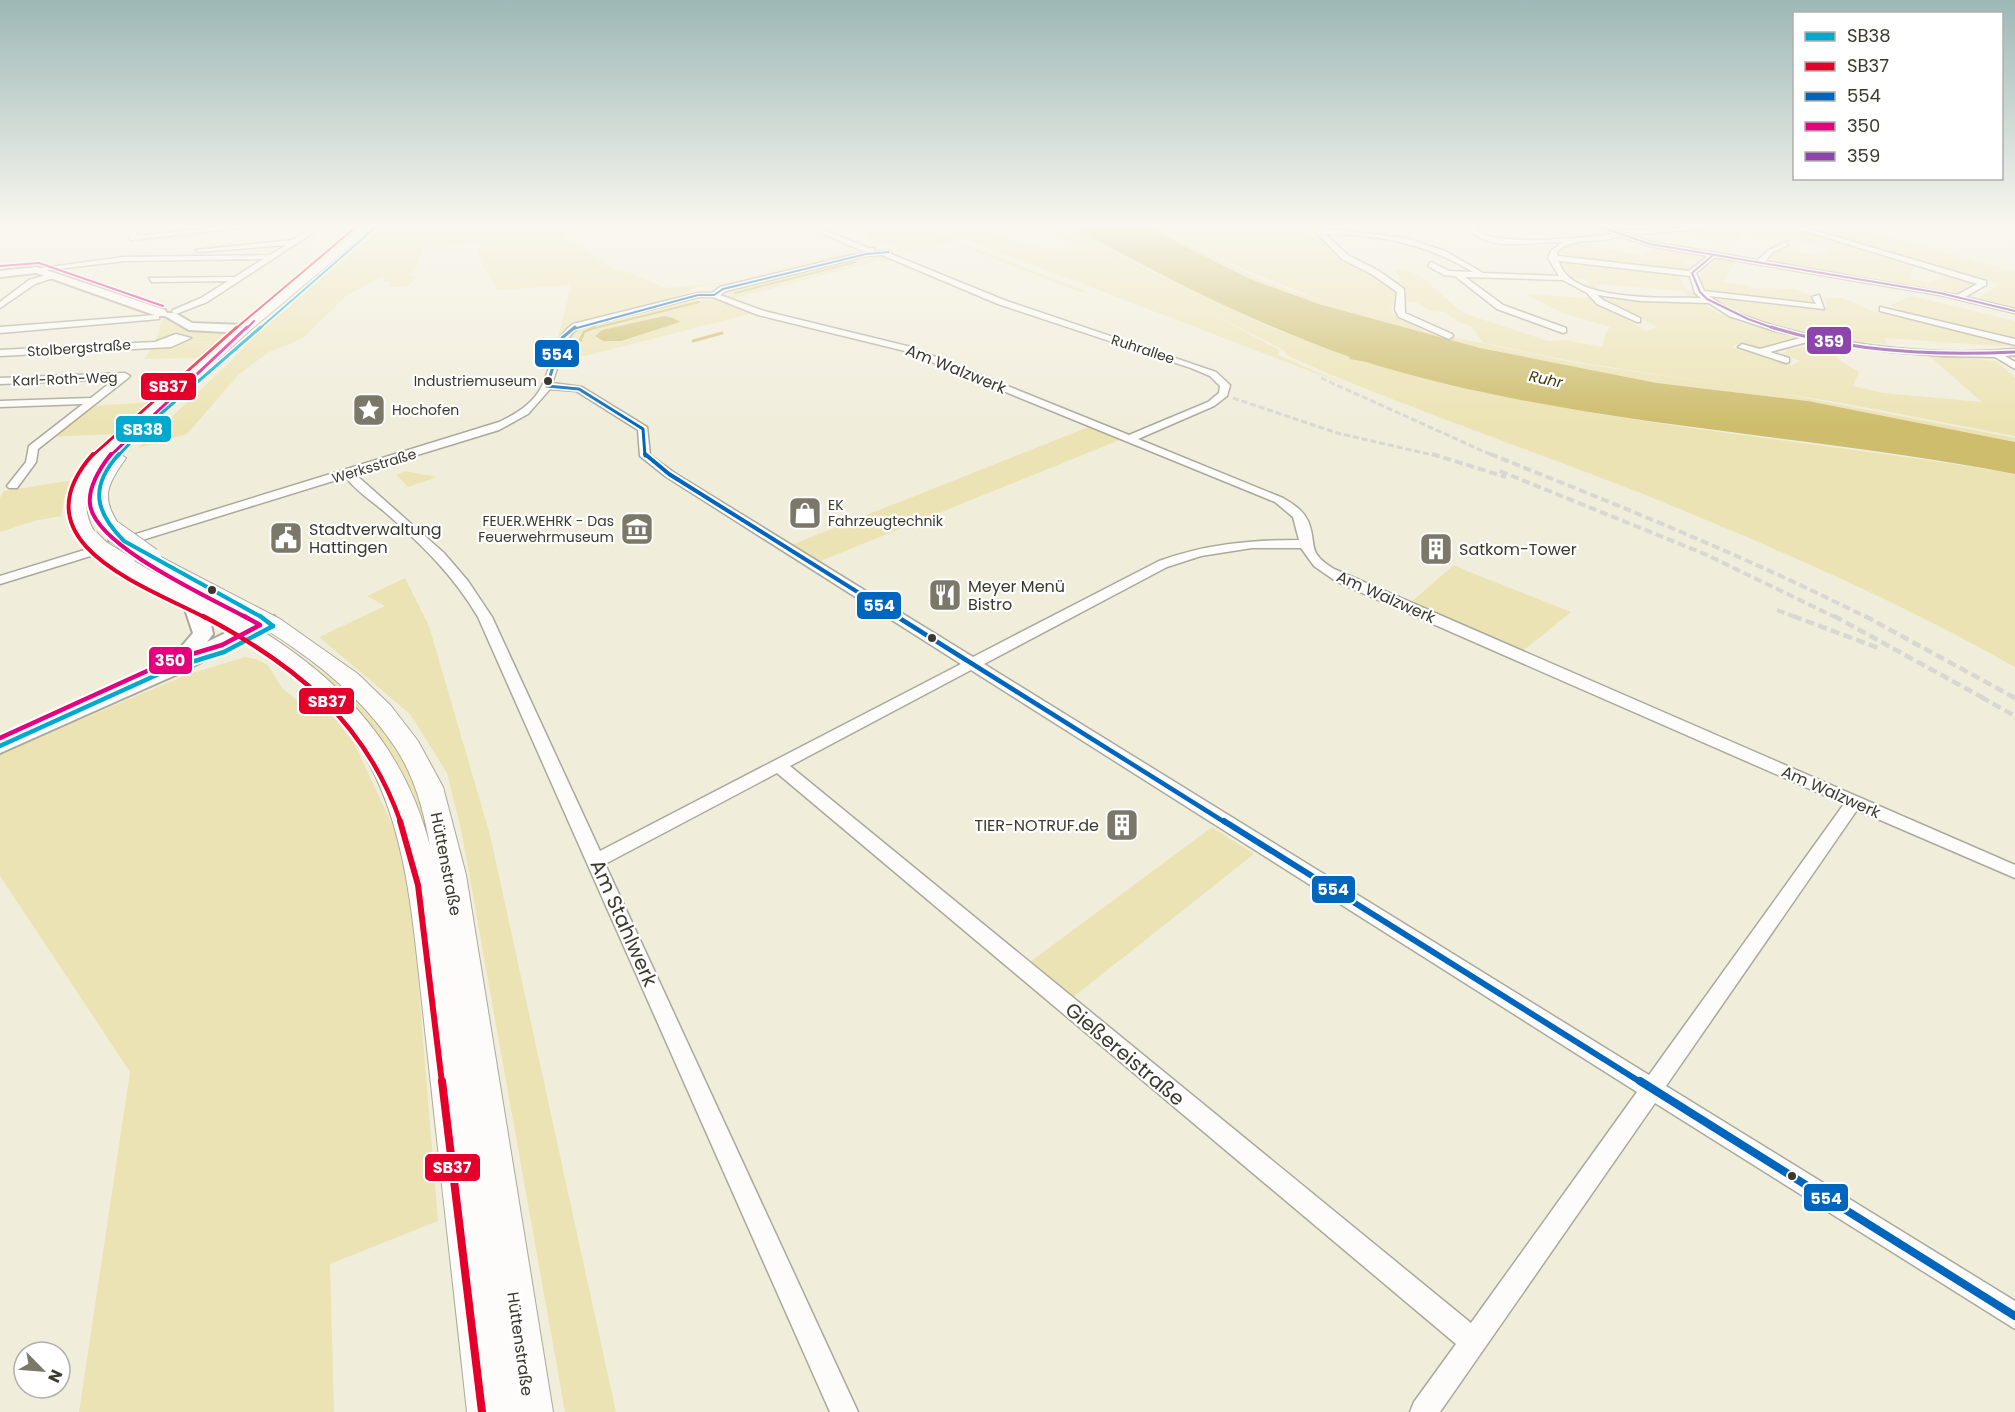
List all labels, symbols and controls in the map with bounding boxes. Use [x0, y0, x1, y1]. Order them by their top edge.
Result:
legend [1793, 12, 2003, 180]
text: SB38 [1847, 23, 1891, 48]
text: SB37 [1847, 53, 1889, 78]
text: 554 [1847, 83, 1881, 108]
text: 350 [1847, 113, 1880, 138]
text: 359 [1847, 143, 1880, 168]
line badge: 359 [1806, 326, 1852, 355]
street label: Ruhrallee [1109, 329, 1177, 369]
text: 359 [1814, 330, 1844, 353]
street label: Stolbergstraße [26, 334, 132, 362]
street label: Am Walzwerk [902, 338, 1010, 400]
line badge: 554 [534, 339, 580, 368]
text: 554 [541, 343, 573, 366]
water label: Ruhr [1527, 365, 1565, 393]
street label: Karl-Roth-Weg [12, 367, 118, 391]
place label: Industriemuseum [414, 371, 537, 391]
line badge: SB37 [140, 372, 197, 401]
text: SB37 [149, 375, 188, 398]
marker: Industriemuseum [542, 375, 554, 387]
place icon: Hochofen [351, 392, 387, 428]
place label: Hochofen [392, 400, 459, 420]
line badge: SB38 [115, 415, 172, 443]
text: SB38 [123, 418, 163, 441]
street label: Werksstraße [329, 444, 419, 488]
shop icon: EK Fahrzeugtechnik [787, 495, 823, 531]
place label: EK Fahrzeugtechnik [828, 495, 944, 531]
place label: FEUER.WEHRK - Das Feuerwehrmuseum [478, 511, 614, 547]
museum icon: FEUER.WEHRK - Das Feuerwehrmuseum [619, 511, 655, 547]
place label: Stadtverwaltung Hattingen [309, 518, 442, 559]
public building icon: Stadtverwaltung Hattingen [268, 520, 304, 556]
building icon: Satkom-Tower [1418, 531, 1454, 567]
place label: Satkom-Tower [1459, 538, 1577, 561]
street label: Am Walzwerk [1333, 565, 1440, 629]
place label: Meyer Menü Bistro [968, 575, 1065, 616]
restaurant icon: Meyer Menü Bistro [927, 577, 963, 613]
unlabelled marker [206, 584, 218, 596]
line badge: 554 [856, 591, 902, 620]
text: 554 [863, 594, 895, 617]
unlabelled marker [926, 632, 938, 644]
line badge: 350 [148, 646, 193, 675]
text: 350 [155, 649, 185, 672]
line badge: SB37 [298, 687, 355, 715]
text: SB37 [308, 690, 347, 713]
street label: Am Walzwerk [1778, 760, 1885, 824]
building icon: TIER-NOTRUF.de [1104, 807, 1140, 843]
street label: Hüttenstraße [425, 810, 467, 918]
place label: TIER-NOTRUF.de [974, 814, 1099, 837]
street label: Am Stahlwerk [584, 855, 665, 992]
line badge: 554 [1311, 875, 1356, 904]
text: 554 [1317, 878, 1349, 901]
street label: Gießereistraße [1059, 996, 1191, 1112]
line badge: SB37 [424, 1153, 481, 1182]
text: SB37 [433, 1156, 472, 1179]
unlabelled marker [1786, 1170, 1798, 1182]
line badge: 554 [1803, 1183, 1849, 1212]
text: 554 [1810, 1187, 1842, 1210]
street label: Hüttenstraße [501, 1290, 539, 1398]
north arrow [12, 1340, 72, 1400]
text: N [42, 1366, 68, 1386]

